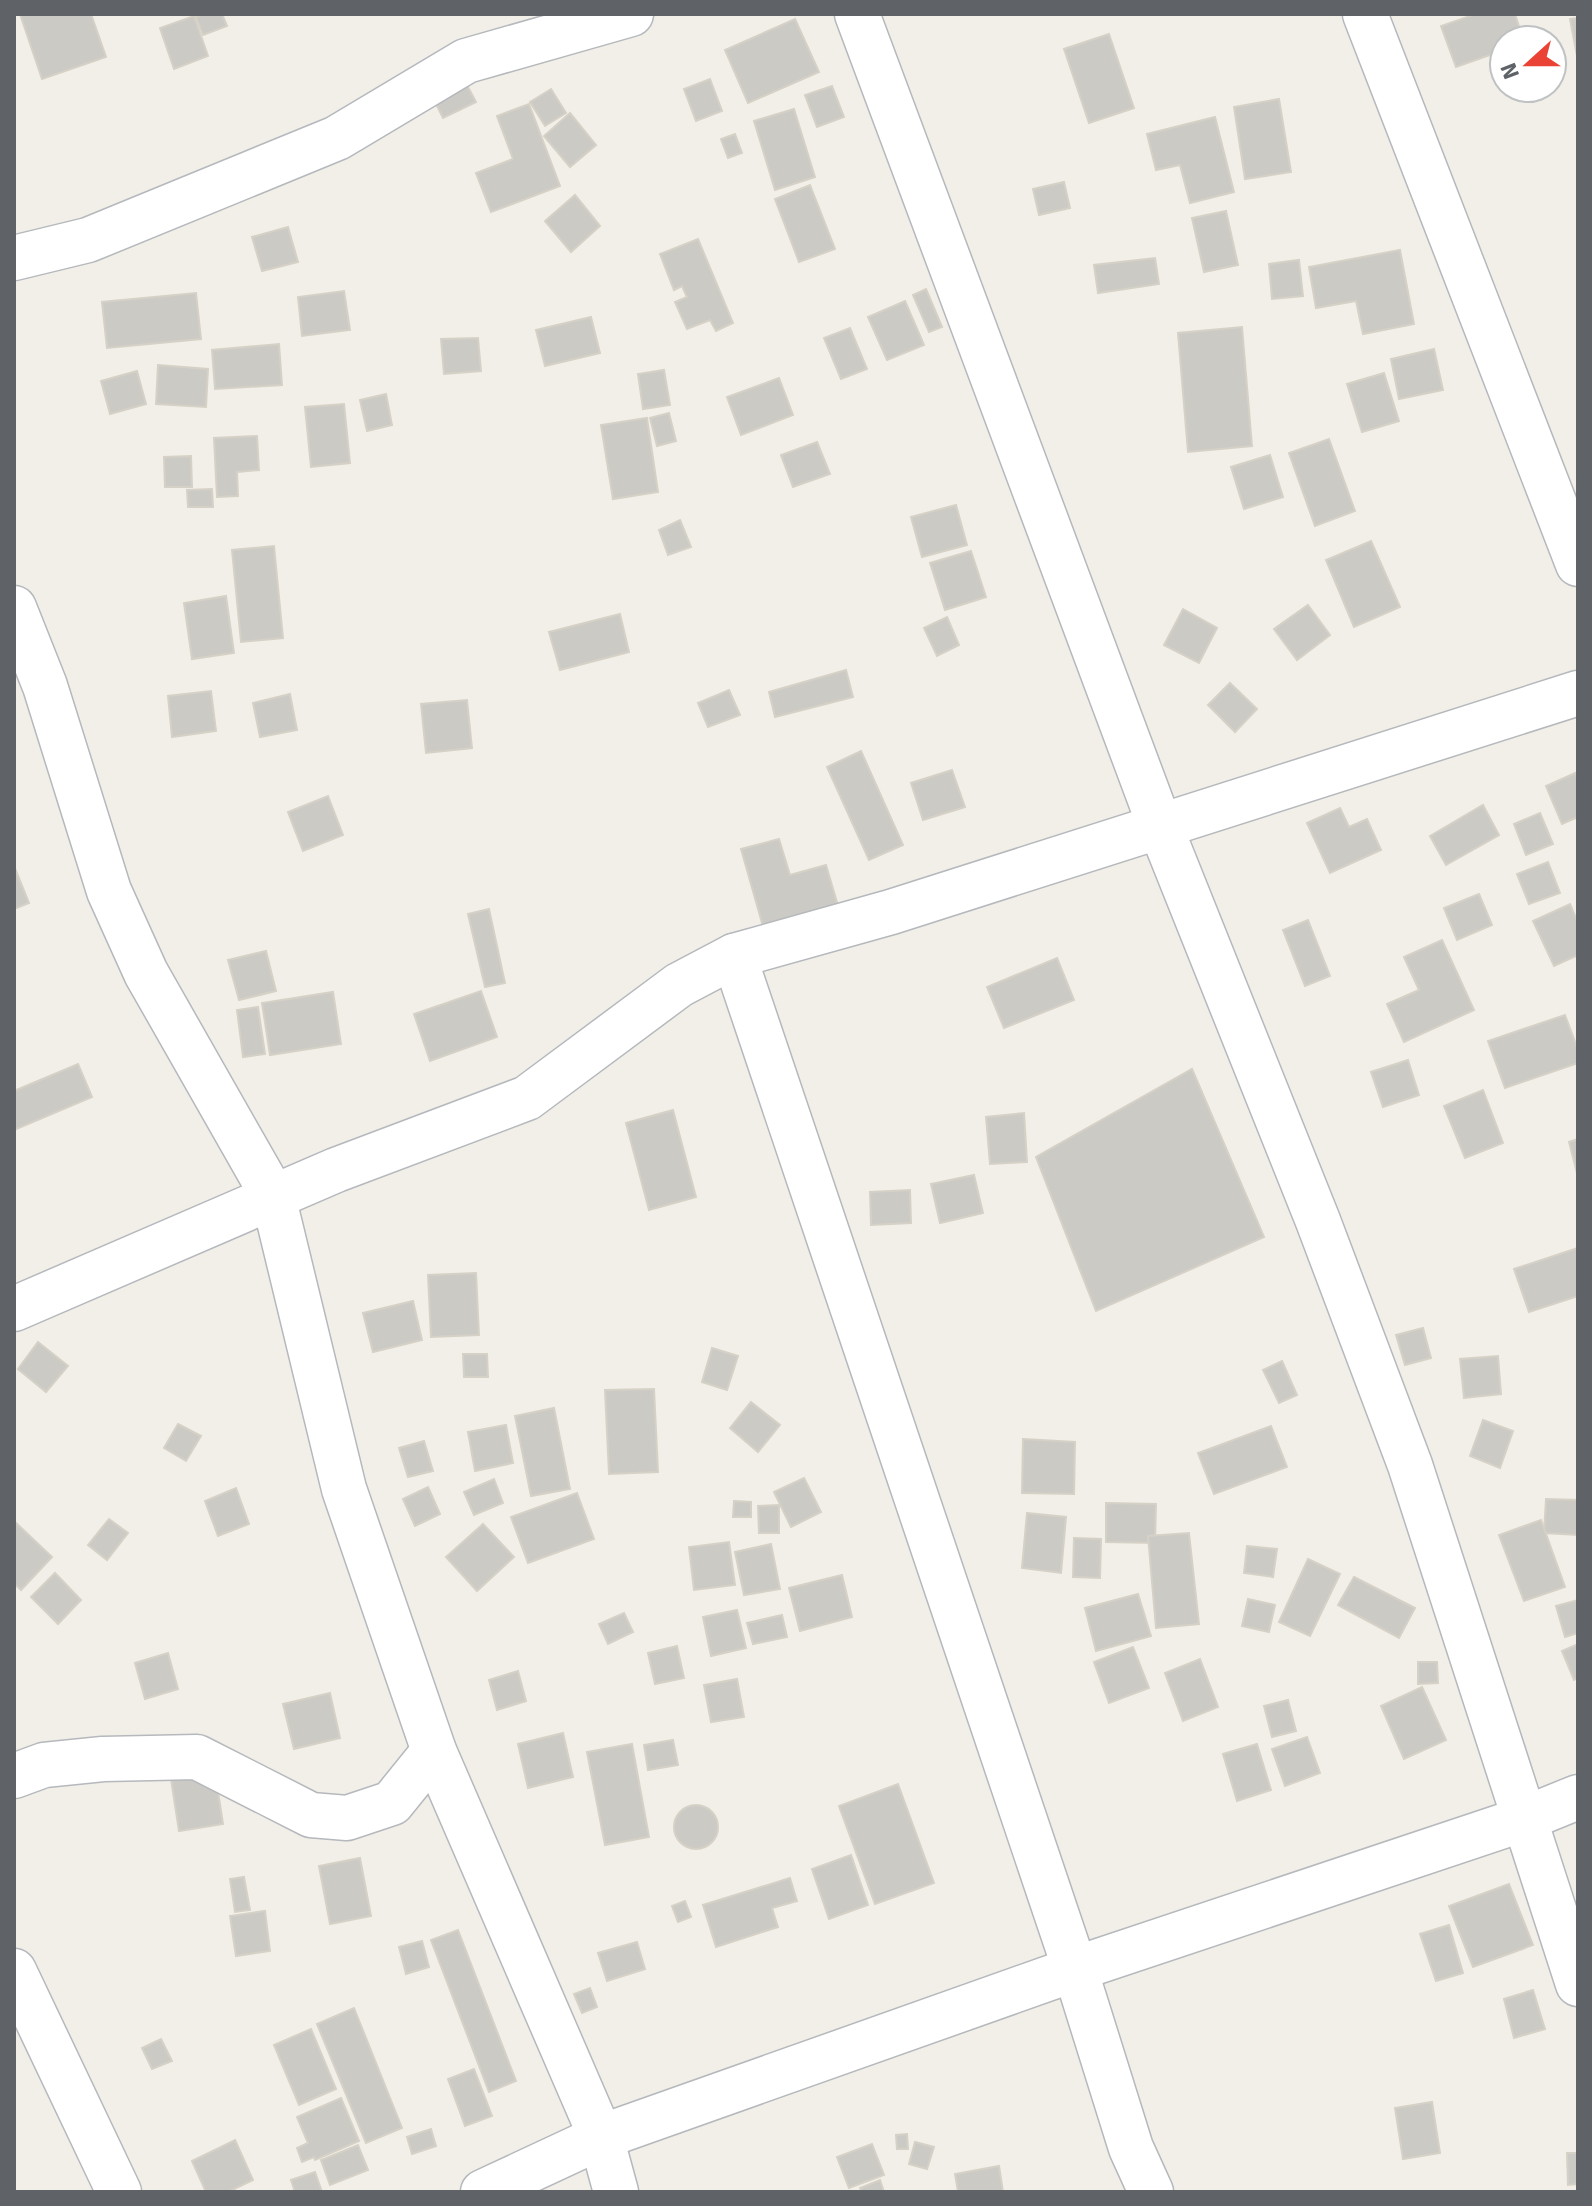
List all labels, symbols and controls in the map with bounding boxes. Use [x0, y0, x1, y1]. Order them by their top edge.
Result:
north arrow [1488, 24, 1568, 104]
text: N [1494, 59, 1525, 83]

